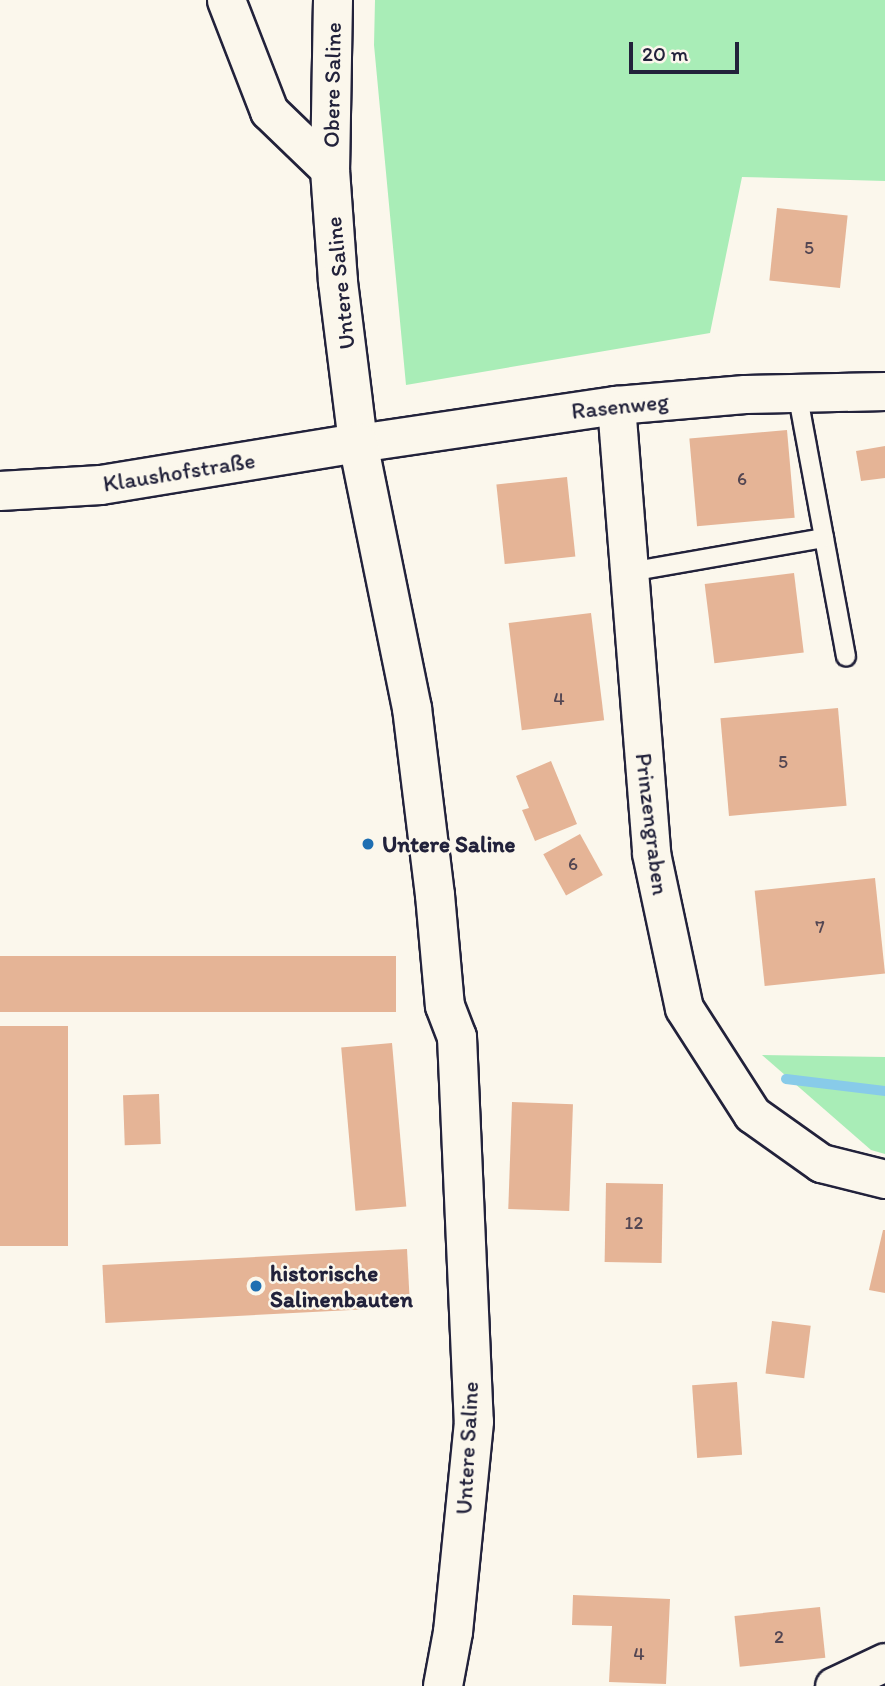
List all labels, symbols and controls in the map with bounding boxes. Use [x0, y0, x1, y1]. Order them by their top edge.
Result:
street label: Obere Saline [317, 22, 347, 148]
scale bar [633, 28, 743, 72]
text: 20 m [642, 41, 688, 66]
street label: Untere Saline [319, 215, 361, 351]
house number: 5 [804, 237, 814, 259]
street label: Rasenweg [570, 387, 670, 425]
street label: Klaushofstraße [101, 446, 257, 498]
house number: 6 [737, 468, 747, 490]
house number: 4 [553, 688, 565, 710]
street label: Prinzengraben [630, 751, 674, 897]
house number: 5 [778, 751, 788, 773]
place label: Untere Saline [382, 830, 516, 858]
marker: Untere Saline [360, 836, 376, 852]
house number: 6 [568, 853, 578, 875]
house number: 7 [815, 916, 825, 938]
house number: 12 [625, 1212, 643, 1234]
place label: historische Salinenbauten [270, 1259, 413, 1313]
marker: historische Salinenbauten [248, 1278, 264, 1294]
street label: Untere Saline [450, 1381, 484, 1515]
house number: 2 [774, 1626, 784, 1648]
house number: 4 [633, 1643, 645, 1665]

